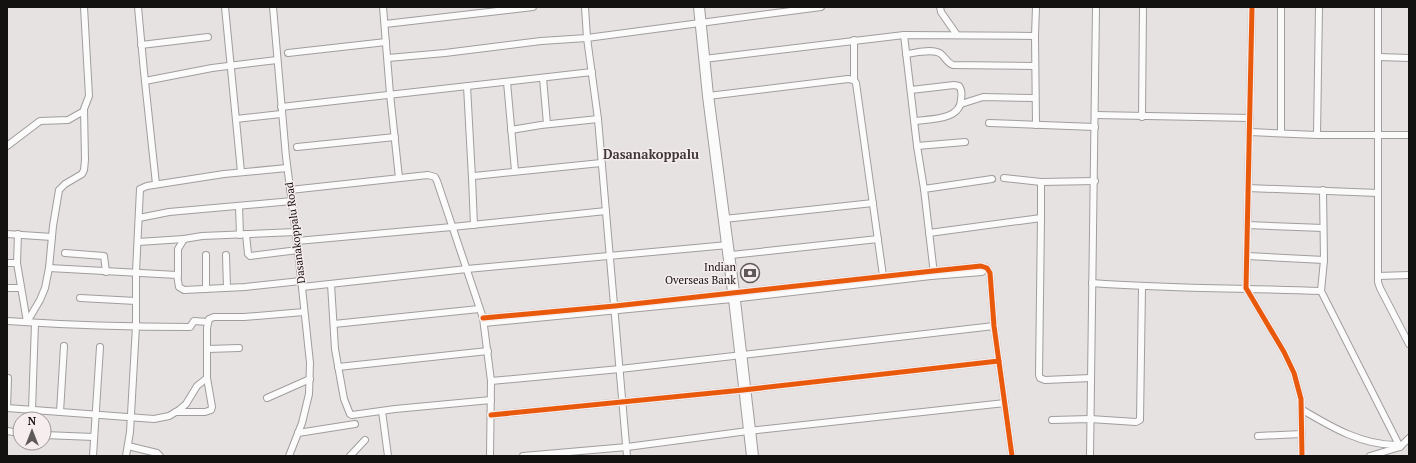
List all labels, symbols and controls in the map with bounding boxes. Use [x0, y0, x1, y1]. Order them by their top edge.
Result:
district label: Dasanakoppalu [603, 145, 699, 163]
street label: Dasanakoppalu Road [282, 181, 308, 285]
place label: Indian Overseas Bank [665, 260, 736, 287]
bank icon: Indian Overseas Bank [739, 262, 761, 284]
north arrow [12, 411, 52, 451]
text: N [28, 414, 37, 428]

